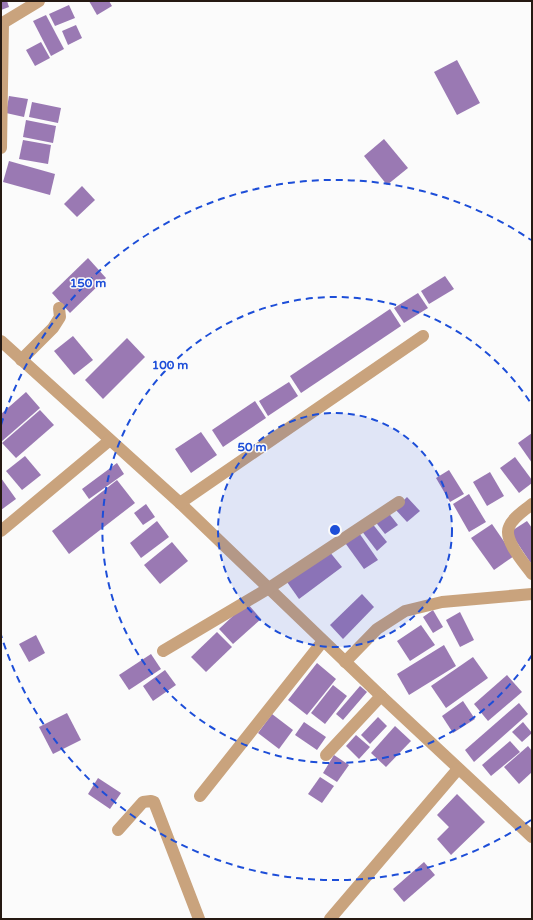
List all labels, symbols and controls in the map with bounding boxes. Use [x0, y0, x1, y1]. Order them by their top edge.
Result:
text: 150 m [70, 276, 106, 290]
text: 100 m [152, 358, 188, 372]
text: 50 m [237, 440, 267, 454]
centre of rings [328, 523, 342, 537]

